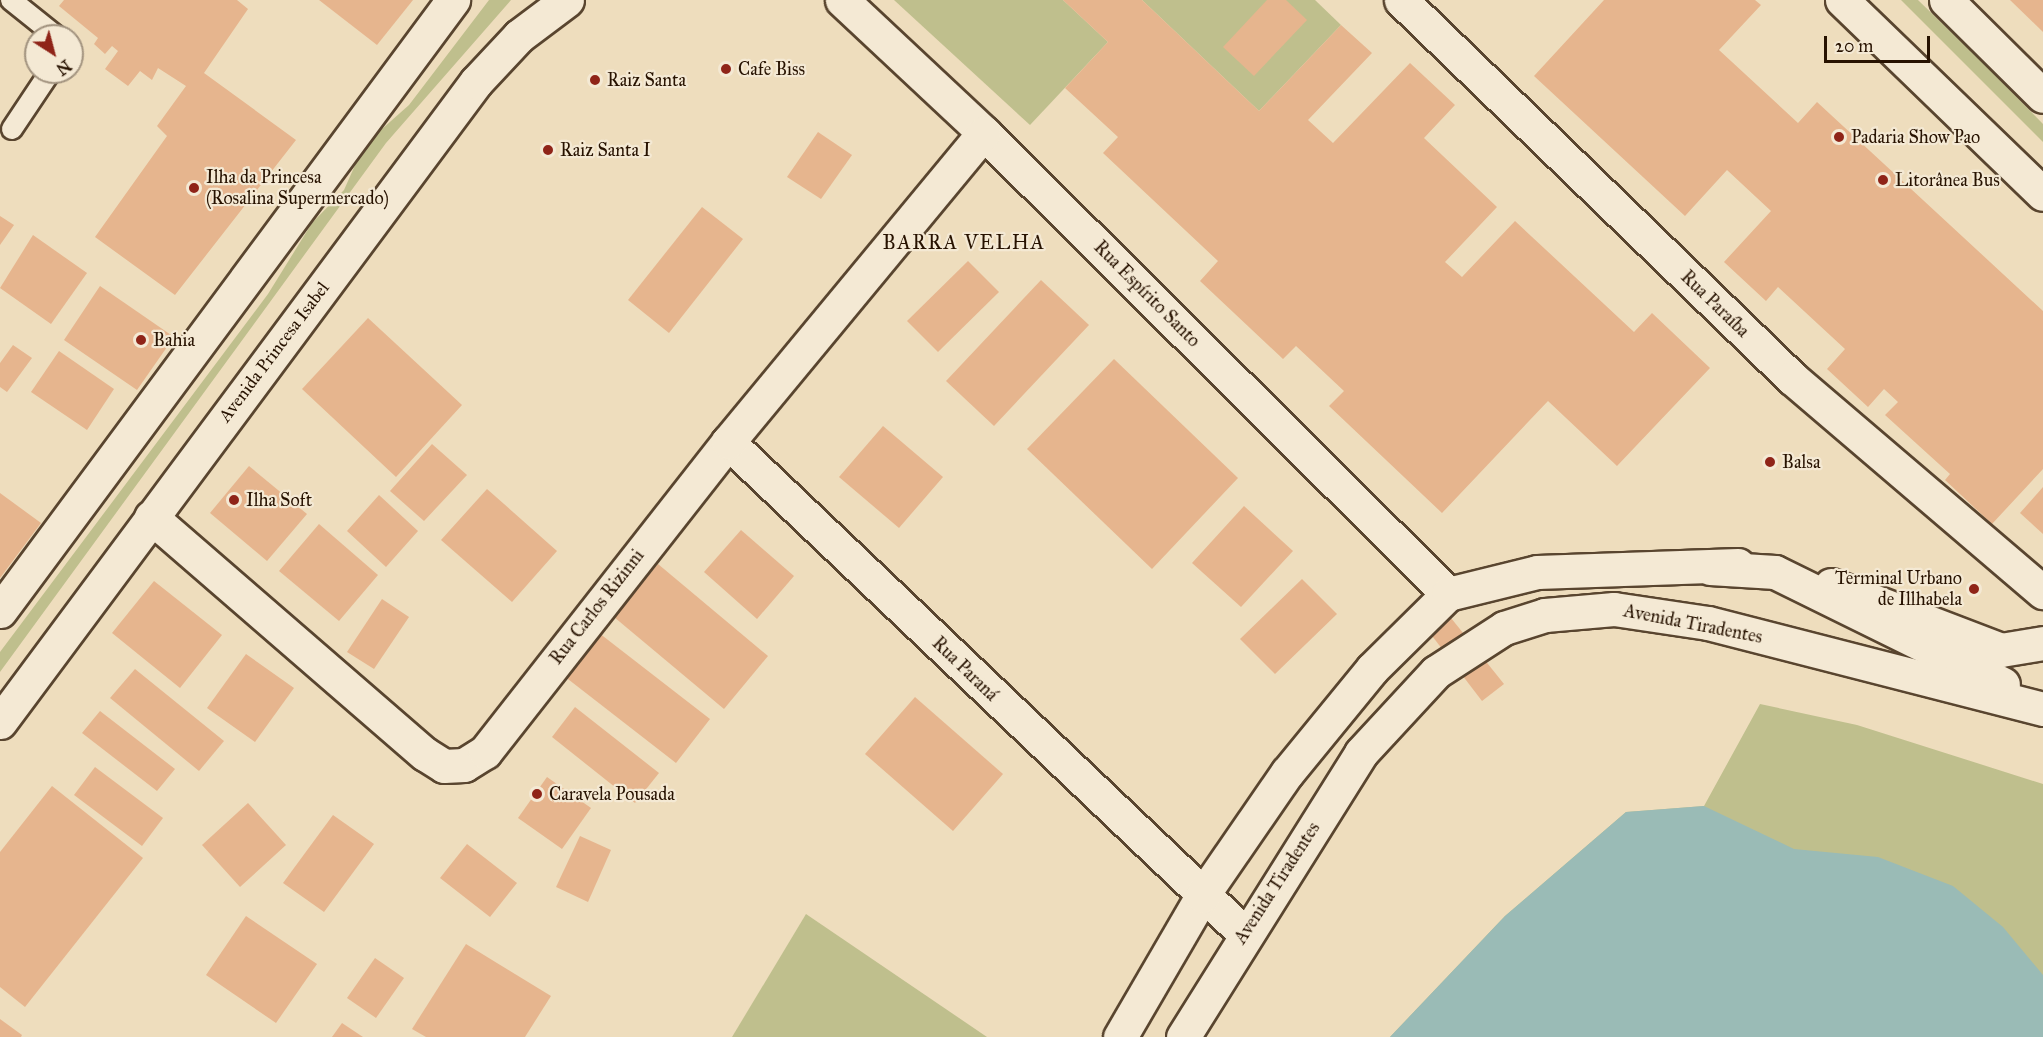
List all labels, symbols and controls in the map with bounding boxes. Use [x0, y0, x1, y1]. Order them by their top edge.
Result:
north arrow [24, 24, 84, 84]
scale bar [1827, 24, 1934, 62]
text: 20 m [1835, 35, 1873, 57]
text: N [53, 56, 75, 79]
place label: Cafe Biss [738, 58, 805, 80]
marker: Cafe Biss [719, 62, 733, 76]
place label: Raiz Santa [607, 69, 686, 91]
marker: Raiz Santa [588, 73, 602, 87]
place label: Padaria Show Pao [1851, 126, 1980, 148]
marker: Padaria Show Pao [1832, 130, 1846, 144]
place label: Raiz Santa I [560, 139, 651, 161]
marker: Raiz Santa I [541, 143, 555, 157]
place label: Ilha da Princesa (Rosalina Supermercado) [206, 167, 389, 210]
place label: Litorânea Bus [1895, 169, 2000, 191]
marker: Litorânea Bus [1876, 173, 1890, 187]
marker: Ilha da Princesa (Rosalina Supermercado) [187, 181, 201, 195]
district label: BARRA VELHA [883, 230, 1045, 254]
street label: Rua Espírito Santo [1089, 236, 1205, 352]
street label: Rua Paraíba [1676, 266, 1754, 342]
street label: Avenida Princesa Isabel [214, 278, 334, 426]
place label: Bahia [153, 329, 195, 351]
marker: Bahia [134, 333, 148, 347]
place label: Balsa [1782, 451, 1821, 473]
marker: Balsa [1763, 455, 1777, 469]
place label: Ilha Soft [246, 489, 312, 511]
marker: Ilha Soft [227, 493, 241, 507]
street label: Rua Carlos Rizinni [545, 545, 649, 669]
place label: Terminal Urbano de Illhabela [1835, 568, 1962, 610]
marker: Terminal Urbano de Illhabela [1967, 582, 1981, 596]
street label: Avenida Tiradentes [1622, 600, 1764, 648]
street label: Rua Paraná [928, 632, 1002, 706]
place label: Caravela Pousada [549, 783, 675, 805]
marker: Caravela Pousada [530, 787, 544, 801]
street label: Avenida Tiradentes [1230, 818, 1324, 948]

